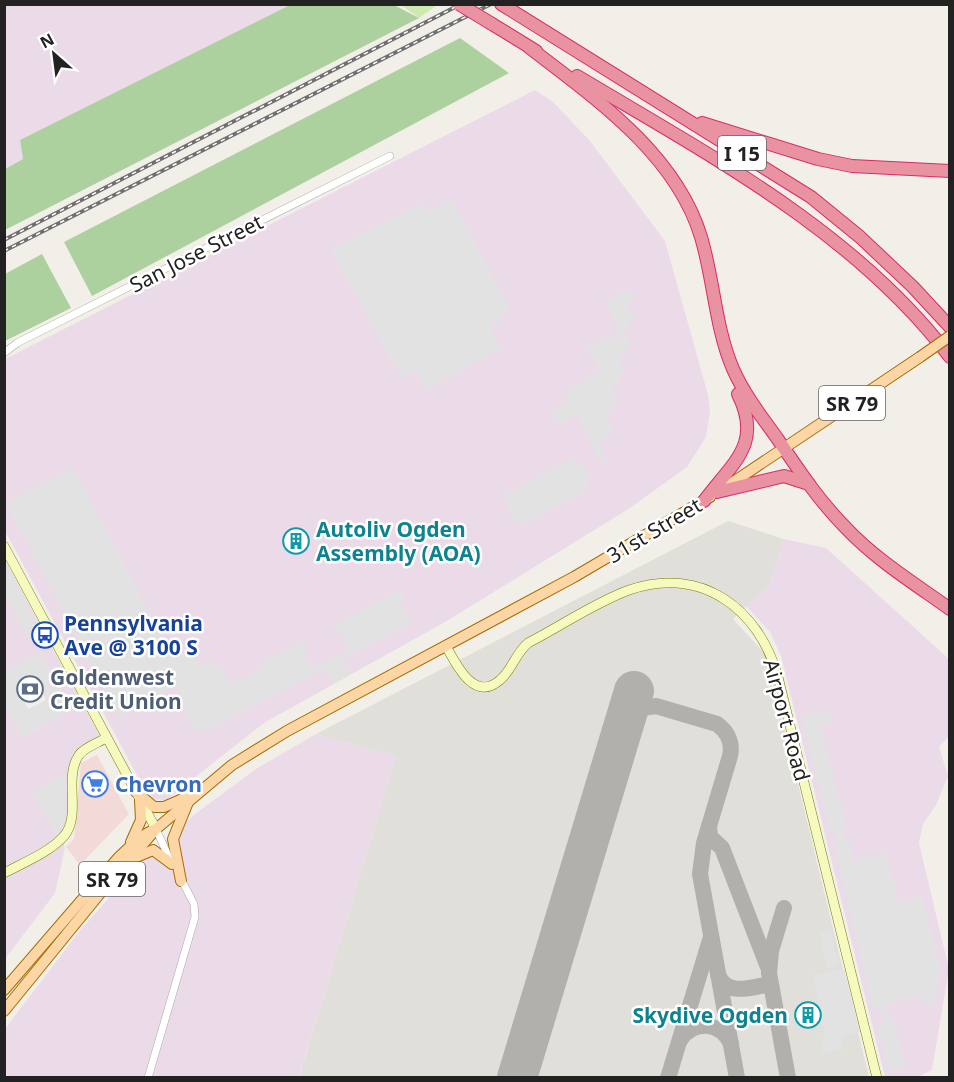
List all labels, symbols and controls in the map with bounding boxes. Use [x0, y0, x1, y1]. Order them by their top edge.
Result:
north arrow [24, 24, 84, 84]
text: N [36, 28, 58, 54]
road number: I 15 [718, 136, 766, 170]
street label: San Jose Street [125, 207, 268, 299]
road number: SR 79 [819, 386, 885, 420]
street label: 31st Street [601, 491, 707, 569]
place label: Autoliv Ogden Assembly (AOA) [316, 515, 481, 567]
building icon: Autoliv Ogden Assembly (AOA) [281, 526, 311, 556]
place label: Pennsylvania Ave @ 3100 S [64, 609, 203, 661]
bus stop icon: Pennsylvania Ave @ 3100 S [30, 620, 60, 650]
street label: Airport Road [757, 656, 817, 784]
place label: Goldenwest Credit Union [50, 663, 182, 715]
bank icon: Goldenwest Credit Union [15, 674, 45, 704]
supermarket icon: Chevron [80, 769, 110, 799]
place label: Chevron [115, 770, 202, 798]
road number: SR 79 [79, 862, 145, 896]
building icon: Skydive Ogden [793, 1000, 823, 1030]
place label: Skydive Ogden [633, 1001, 788, 1029]

